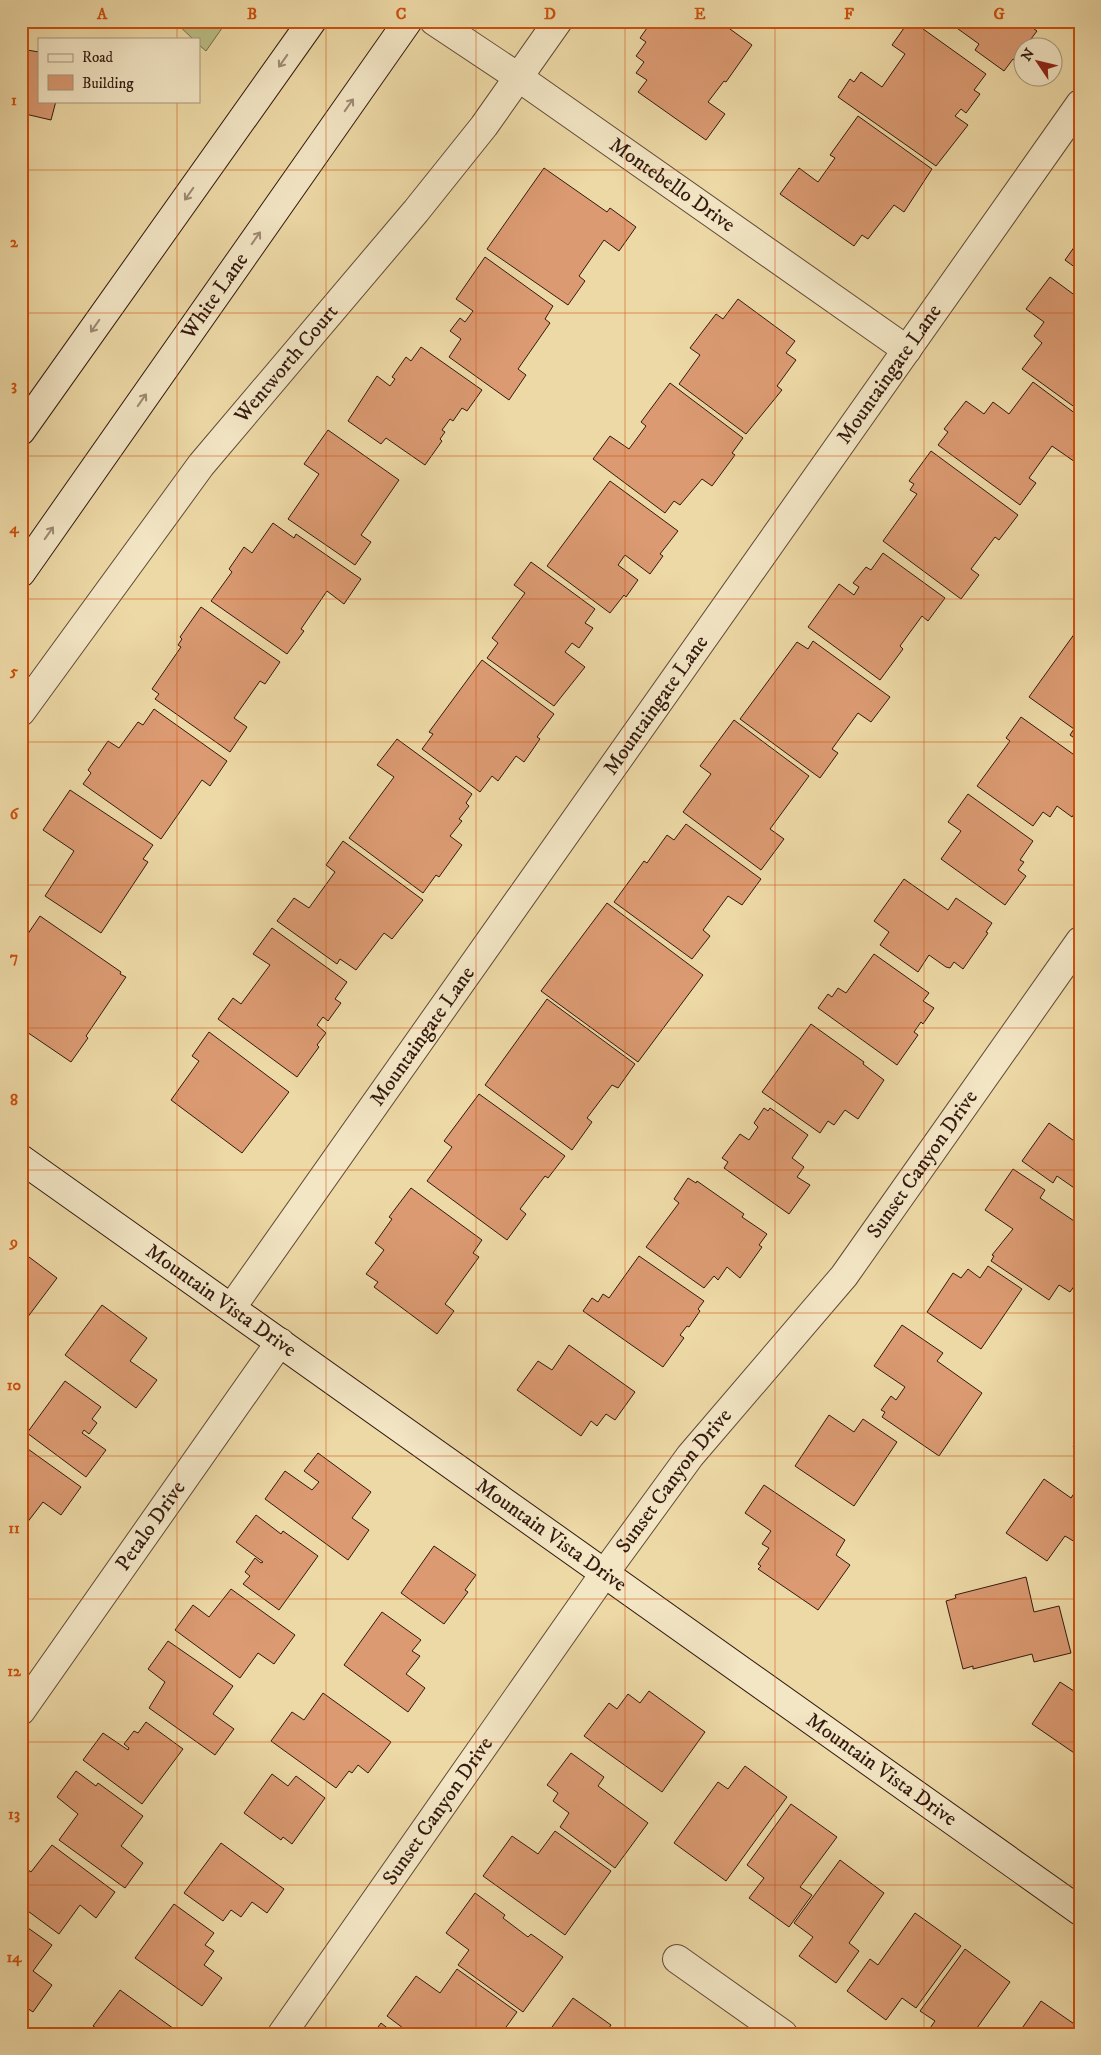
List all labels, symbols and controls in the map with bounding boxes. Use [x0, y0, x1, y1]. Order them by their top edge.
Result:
text: A [96, 4, 108, 24]
text: B [247, 4, 257, 24]
text: C [396, 4, 406, 24]
text: D [544, 4, 556, 24]
text: E [694, 4, 706, 24]
text: F [844, 4, 854, 24]
text: G [993, 4, 1005, 24]
legend [38, 38, 200, 102]
north arrow [1014, 38, 1064, 88]
text: N [1017, 45, 1039, 65]
text: Road [82, 48, 114, 67]
one-way arrow [278, 54, 288, 68]
text: Building [82, 74, 134, 93]
text: 1 [11, 90, 17, 110]
one-way arrow [344, 98, 354, 112]
street label: Montebello Drive [604, 132, 740, 238]
one-way arrow [184, 186, 194, 200]
one-way arrow [251, 231, 261, 245]
text: 2 [10, 232, 19, 252]
street label: White Lane [175, 248, 254, 345]
street label: Wentworth Court [228, 299, 344, 429]
street label: Mountaingate Lane [831, 299, 948, 449]
one-way arrow [90, 319, 100, 333]
text: 3 [11, 375, 17, 395]
one-way arrow [137, 394, 148, 407]
text: 4 [8, 518, 19, 538]
one-way arrow [44, 526, 54, 540]
street label: Mountaingate Lane [598, 630, 714, 780]
text: 5 [9, 661, 18, 681]
text: 6 [10, 804, 20, 824]
text: 7 [10, 947, 18, 967]
street label: Mountaingate Lane [365, 961, 481, 1111]
street label: Sunset Canyon Drive [862, 1085, 984, 1243]
text: 8 [10, 1090, 18, 1110]
text: 9 [9, 1232, 18, 1252]
street label: Mountain Vista Drive [140, 1238, 302, 1364]
text: 10 [7, 1375, 22, 1395]
street label: Sunset Canyon Drive [611, 1403, 738, 1558]
street label: Mountain Vista Drive [470, 1473, 632, 1598]
street label: Petalo Drive [110, 1476, 192, 1576]
text: 11 [8, 1518, 20, 1538]
text: 12 [7, 1661, 22, 1681]
street label: Mountain Vista Drive [801, 1707, 962, 1832]
street label: Sunset Canyon Drive [377, 1732, 499, 1890]
text: 13 [8, 1804, 20, 1824]
text: 14 [6, 1947, 22, 1967]

